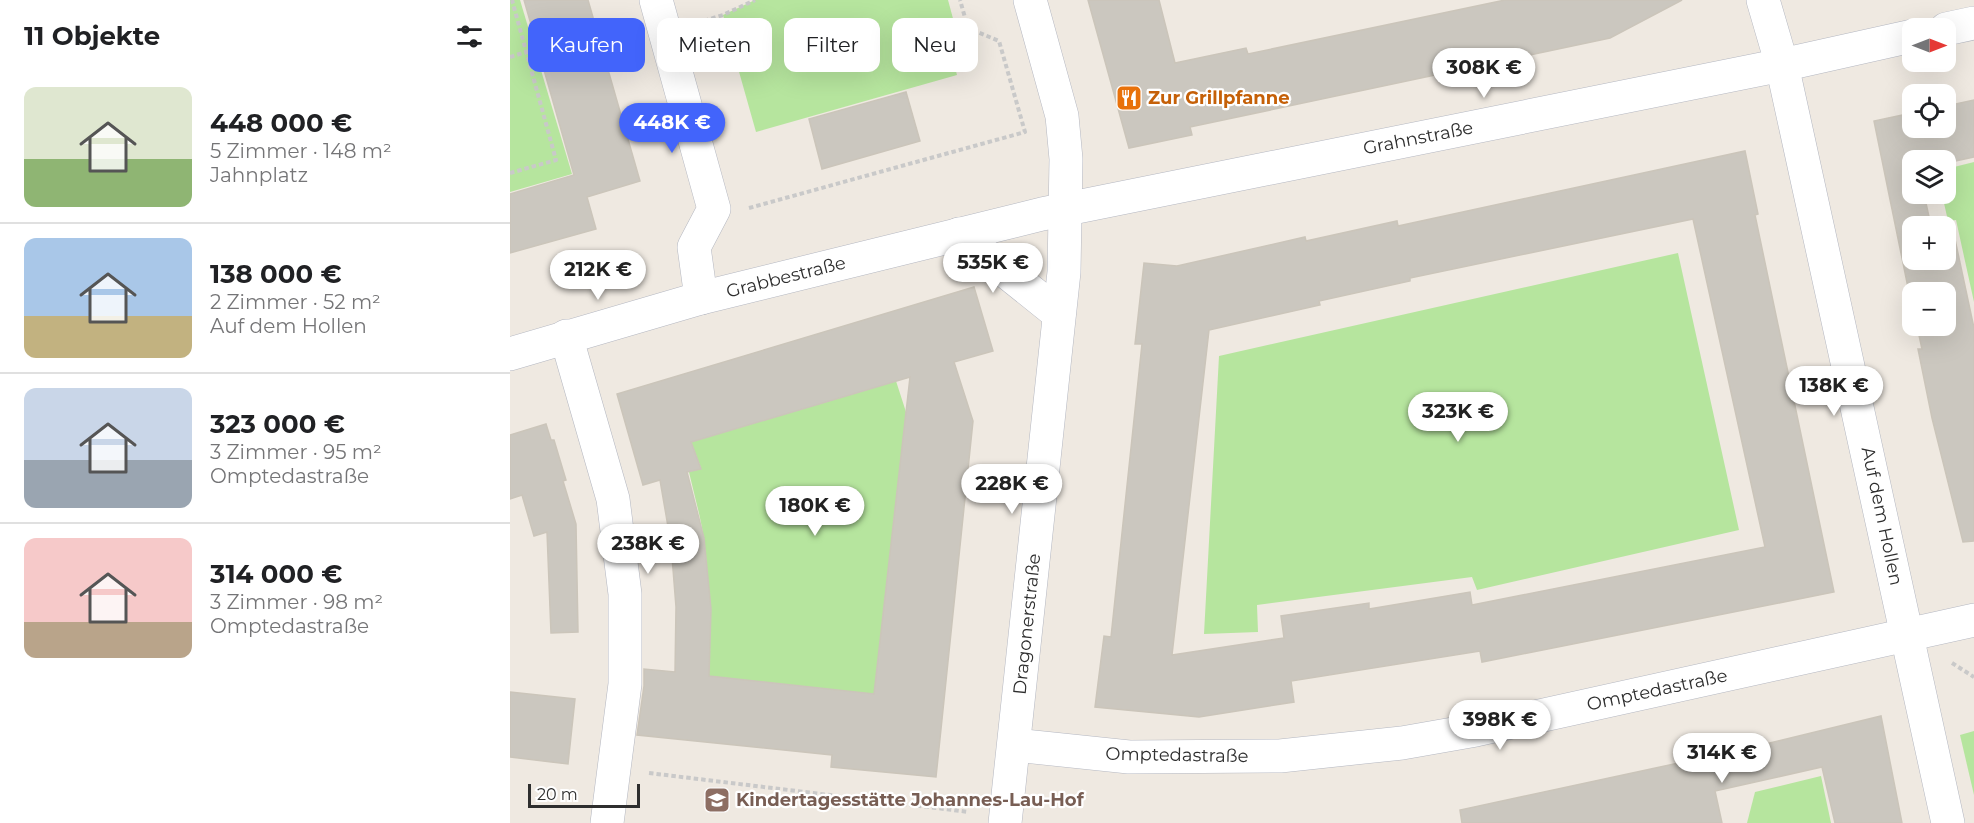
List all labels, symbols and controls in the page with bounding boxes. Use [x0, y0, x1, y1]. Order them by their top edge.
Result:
chip: Kaufen [528, 18, 645, 72]
chip: Mieten [657, 18, 772, 72]
chip: Filter [784, 18, 880, 72]
chip: Neu [892, 18, 978, 72]
north arrow [1902, 18, 1956, 72]
map controls [1902, 18, 1956, 336]
text: 11 Objekte [24, 20, 160, 52]
icon: filters [453, 20, 486, 53]
pin: 308K € [1435, 48, 1533, 99]
text: 308K € [1446, 55, 1522, 79]
restaurant icon: Zur Grillpfanne [1114, 83, 1144, 113]
button: locate [1902, 84, 1956, 138]
place label: Zur Grillpfanne [1148, 87, 1290, 109]
pin: 448K € [623, 103, 721, 154]
text: 448 000 € [210, 107, 352, 139]
text: 448K € [633, 110, 711, 134]
icon: home [72, 111, 144, 183]
street label: Grahnstraße [1361, 117, 1475, 159]
text: 5 Zimmer · 148 m² [210, 139, 391, 163]
button: layers [1902, 150, 1956, 204]
text: Jahnplatz [210, 163, 308, 187]
button: + [1902, 216, 1956, 270]
pin: 535K € [944, 243, 1042, 294]
pin: 212K € [549, 250, 647, 301]
text: 535K € [957, 250, 1029, 274]
street label: Grabbestraße [724, 251, 848, 302]
text: 212K € [564, 257, 632, 281]
text: 138 000 € [210, 258, 342, 290]
icon: home [72, 262, 144, 334]
button: − [1902, 282, 1956, 336]
text: 2 Zimmer · 52 m² [210, 290, 381, 314]
text: Auf dem Hollen [210, 314, 367, 338]
pin: 138K € [1785, 366, 1883, 417]
text: 138K € [1799, 373, 1869, 397]
pin: 323K € [1409, 392, 1507, 443]
text: 323K € [1422, 399, 1494, 423]
text: 323 000 € [210, 408, 345, 440]
icon: home [72, 412, 144, 484]
text: 3 Zimmer · 95 m² [210, 440, 382, 464]
street label: Auf dem Hollen [1857, 445, 1907, 587]
text: Omptedastraße [210, 464, 369, 488]
pin: 228K € [963, 464, 1061, 515]
text: 228K € [975, 471, 1049, 495]
pin: 180K € [766, 486, 864, 537]
text: 180K € [779, 493, 851, 517]
pin: 238K € [599, 524, 697, 575]
text: 238K € [611, 531, 685, 555]
street label: Dragonerstraße [1009, 552, 1045, 696]
text: 314 000 € [210, 558, 342, 590]
icon: home [72, 562, 144, 634]
text: 3 Zimmer · 98 m² [210, 590, 383, 614]
text: Omptedastraße [210, 614, 369, 638]
street label: Omptedastraße [1585, 664, 1729, 716]
pin: 398K € [1451, 700, 1549, 751]
text: 398K € [1463, 707, 1537, 731]
pin: 314K € [1673, 733, 1771, 784]
text: 314K € [1687, 740, 1757, 764]
street label: Omptedastraße [1105, 743, 1249, 767]
scale bar [528, 781, 640, 808]
text: 20 m [537, 785, 578, 804]
school or university icon: Kindertagesstätte Johannes-Lau-Hof [702, 785, 732, 815]
place label: Kindertagesstätte Johannes-Lau-Hof [736, 789, 1085, 811]

